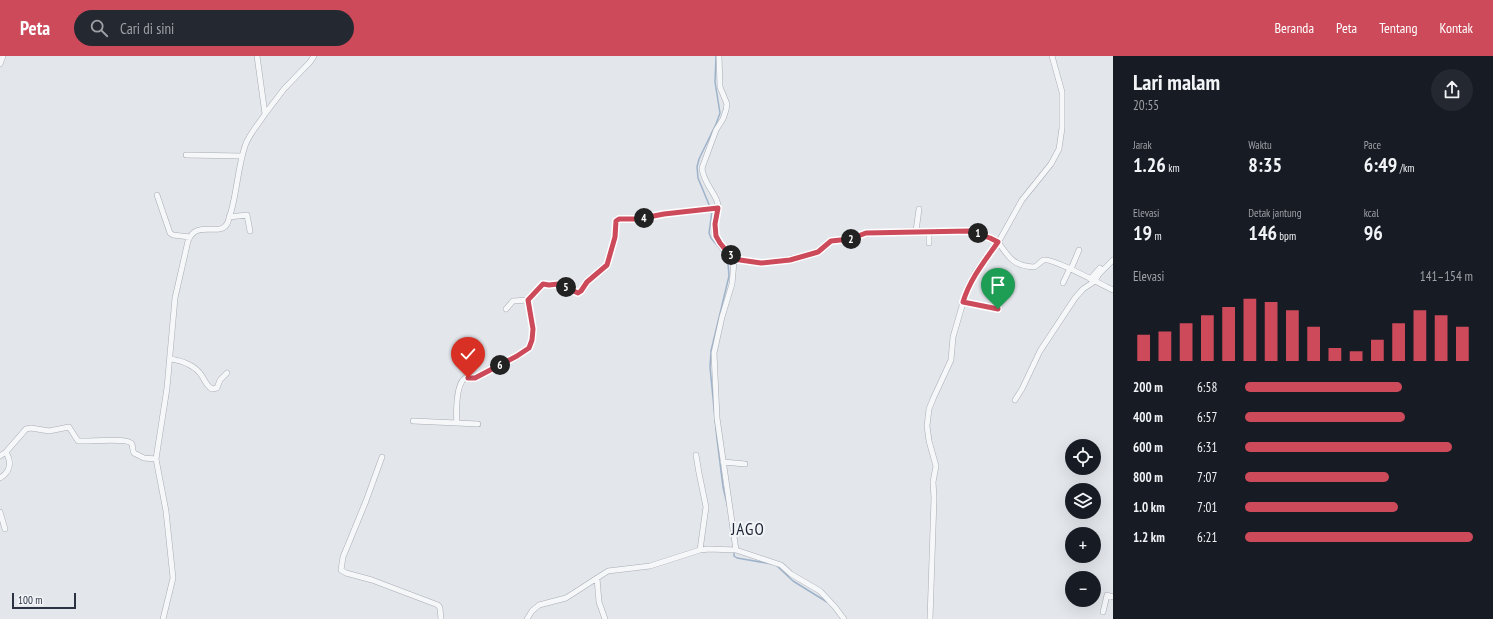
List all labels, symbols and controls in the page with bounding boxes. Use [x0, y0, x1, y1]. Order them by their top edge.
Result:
search box [74, 10, 354, 46]
text: Peta [20, 16, 50, 40]
icon: search [88, 17, 110, 39]
text: Cari di sini [120, 19, 174, 38]
text: Beranda [1274, 19, 1314, 37]
text: Peta [1336, 19, 1357, 37]
text: Tentang [1379, 19, 1418, 37]
text: Kontak [1440, 19, 1473, 37]
text: Lari malam [1133, 68, 1220, 96]
button: share [1431, 69, 1473, 111]
text: 20:55 [1133, 97, 1159, 114]
text: Jarak [1133, 138, 1152, 152]
text: Waktu [1248, 138, 1272, 152]
text: Pace [1364, 138, 1381, 152]
text: 1.26 [1133, 152, 1166, 178]
text: 8:35 [1248, 152, 1282, 178]
text: 6:49 [1364, 152, 1397, 178]
text: km [1166, 161, 1180, 175]
text: /km [1397, 161, 1414, 175]
text: Elevasi [1133, 206, 1159, 220]
text: Detak jantung [1248, 206, 1301, 220]
text: kcal [1364, 206, 1379, 220]
pin: 4 [634, 208, 654, 228]
text: 4 [641, 211, 647, 225]
text: 19 [1133, 220, 1152, 246]
text: 146 [1248, 220, 1277, 246]
text: 96 [1364, 220, 1383, 246]
pin: 1 [968, 223, 988, 243]
text: 1 [975, 226, 981, 240]
pin: 2 [841, 229, 861, 249]
text: m [1152, 229, 1162, 243]
text: bpm [1277, 229, 1296, 243]
text: 2 [848, 232, 854, 246]
pin: 3 [721, 245, 741, 265]
text: 3 [728, 248, 734, 262]
pin [981, 268, 1015, 309]
text: Elevasi [1133, 268, 1164, 285]
text: 141–154 m [1420, 268, 1473, 285]
icon: arrive [987, 274, 1009, 296]
pin: 5 [556, 277, 576, 297]
text: 5 [563, 280, 569, 294]
pin [451, 337, 485, 378]
icon: check [457, 343, 479, 365]
pin: 6 [490, 355, 510, 375]
text: 6 [497, 358, 503, 372]
text: 200 m [1133, 379, 1163, 396]
text: 6:58 [1197, 379, 1217, 396]
text: 400 m [1133, 409, 1163, 426]
text: 6:57 [1197, 409, 1217, 426]
map controls [1065, 439, 1101, 607]
button: locate [1065, 439, 1101, 475]
text: 600 m [1133, 439, 1163, 456]
text: 6:31 [1197, 439, 1217, 456]
text: 800 m [1133, 469, 1163, 486]
text: 7:07 [1197, 469, 1217, 486]
button: layers [1065, 483, 1101, 519]
text: 1.0 km [1133, 499, 1165, 516]
text: 7:01 [1197, 499, 1217, 516]
district label: JAGO [730, 518, 765, 540]
button: + [1065, 527, 1101, 563]
text: 1.2 km [1133, 529, 1165, 546]
text: 6:21 [1197, 529, 1217, 546]
button: − [1065, 571, 1101, 607]
scale bar [12, 591, 76, 610]
text: 100 m [18, 593, 42, 607]

